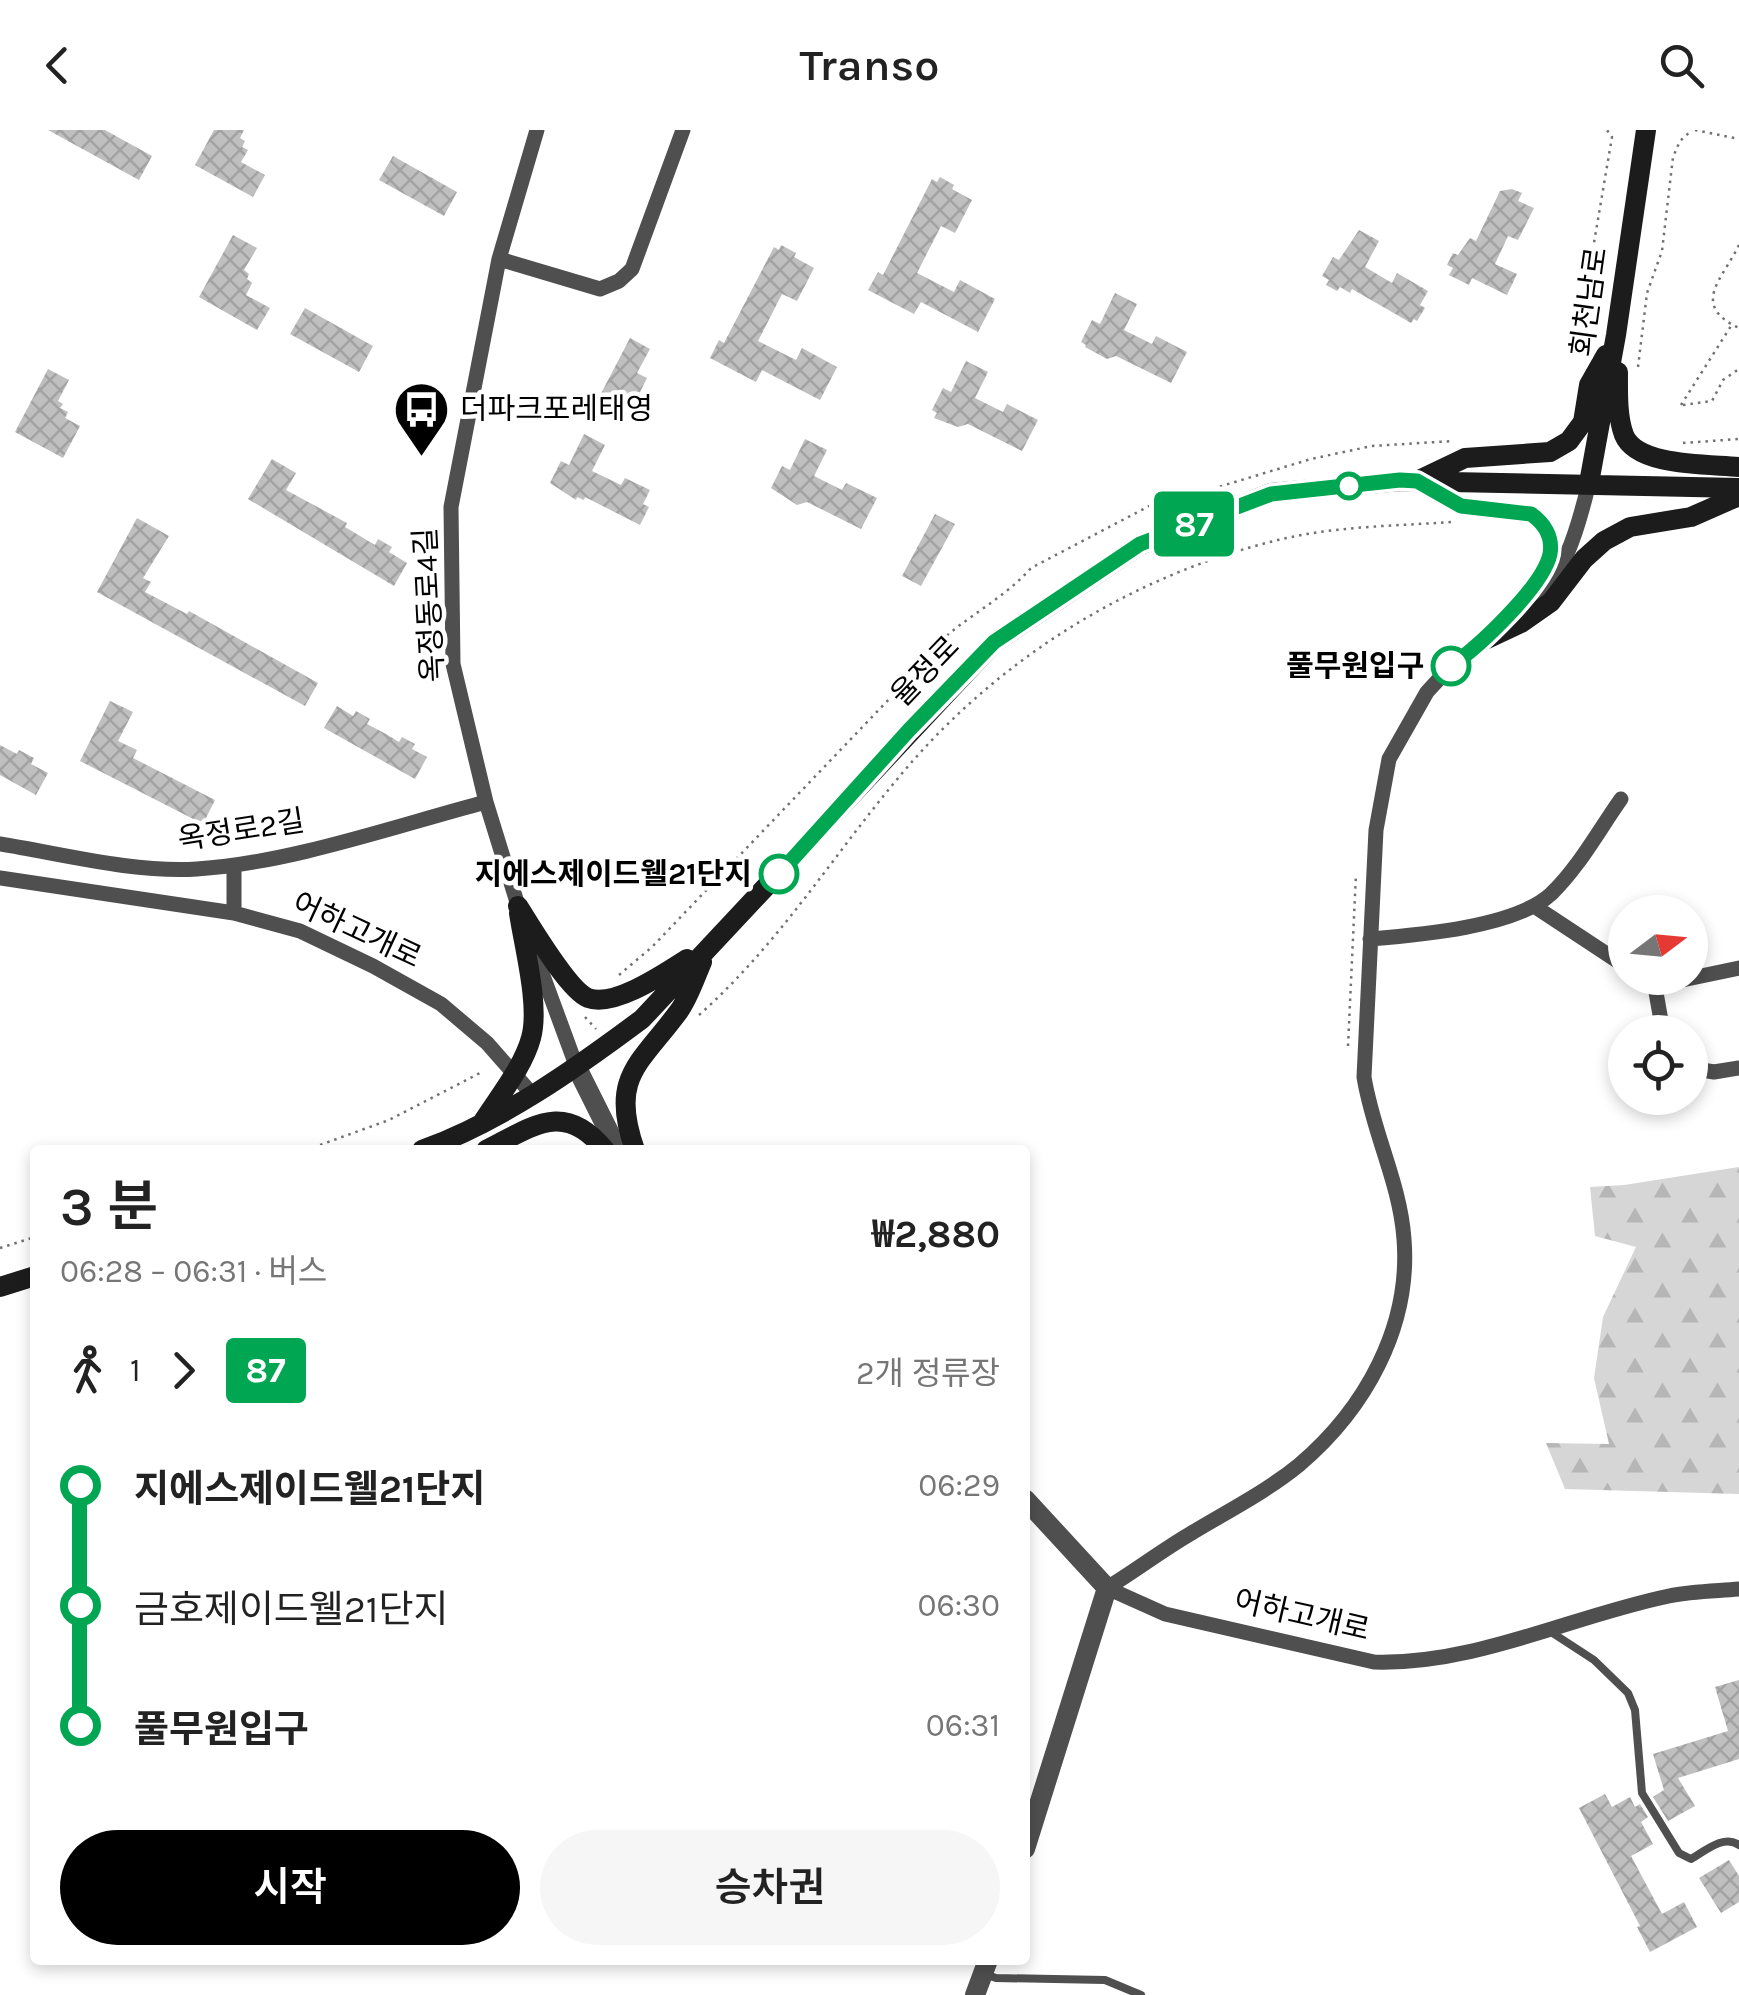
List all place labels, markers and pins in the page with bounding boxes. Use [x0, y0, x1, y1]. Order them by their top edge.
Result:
bus stop icon: 더파크포레태영 [391, 379, 451, 458]
place label: 더파크포레태영 [460, 391, 653, 427]
unlabelled marker [1336, 473, 1362, 499]
marker: 풀무원입구 [1432, 647, 1470, 685]
place label: 풀무원입구 [1286, 648, 1424, 684]
marker: 지에스제이드웰21단지 [760, 855, 798, 893]
place label: 지에스제이드웰21단지 [475, 856, 752, 892]

